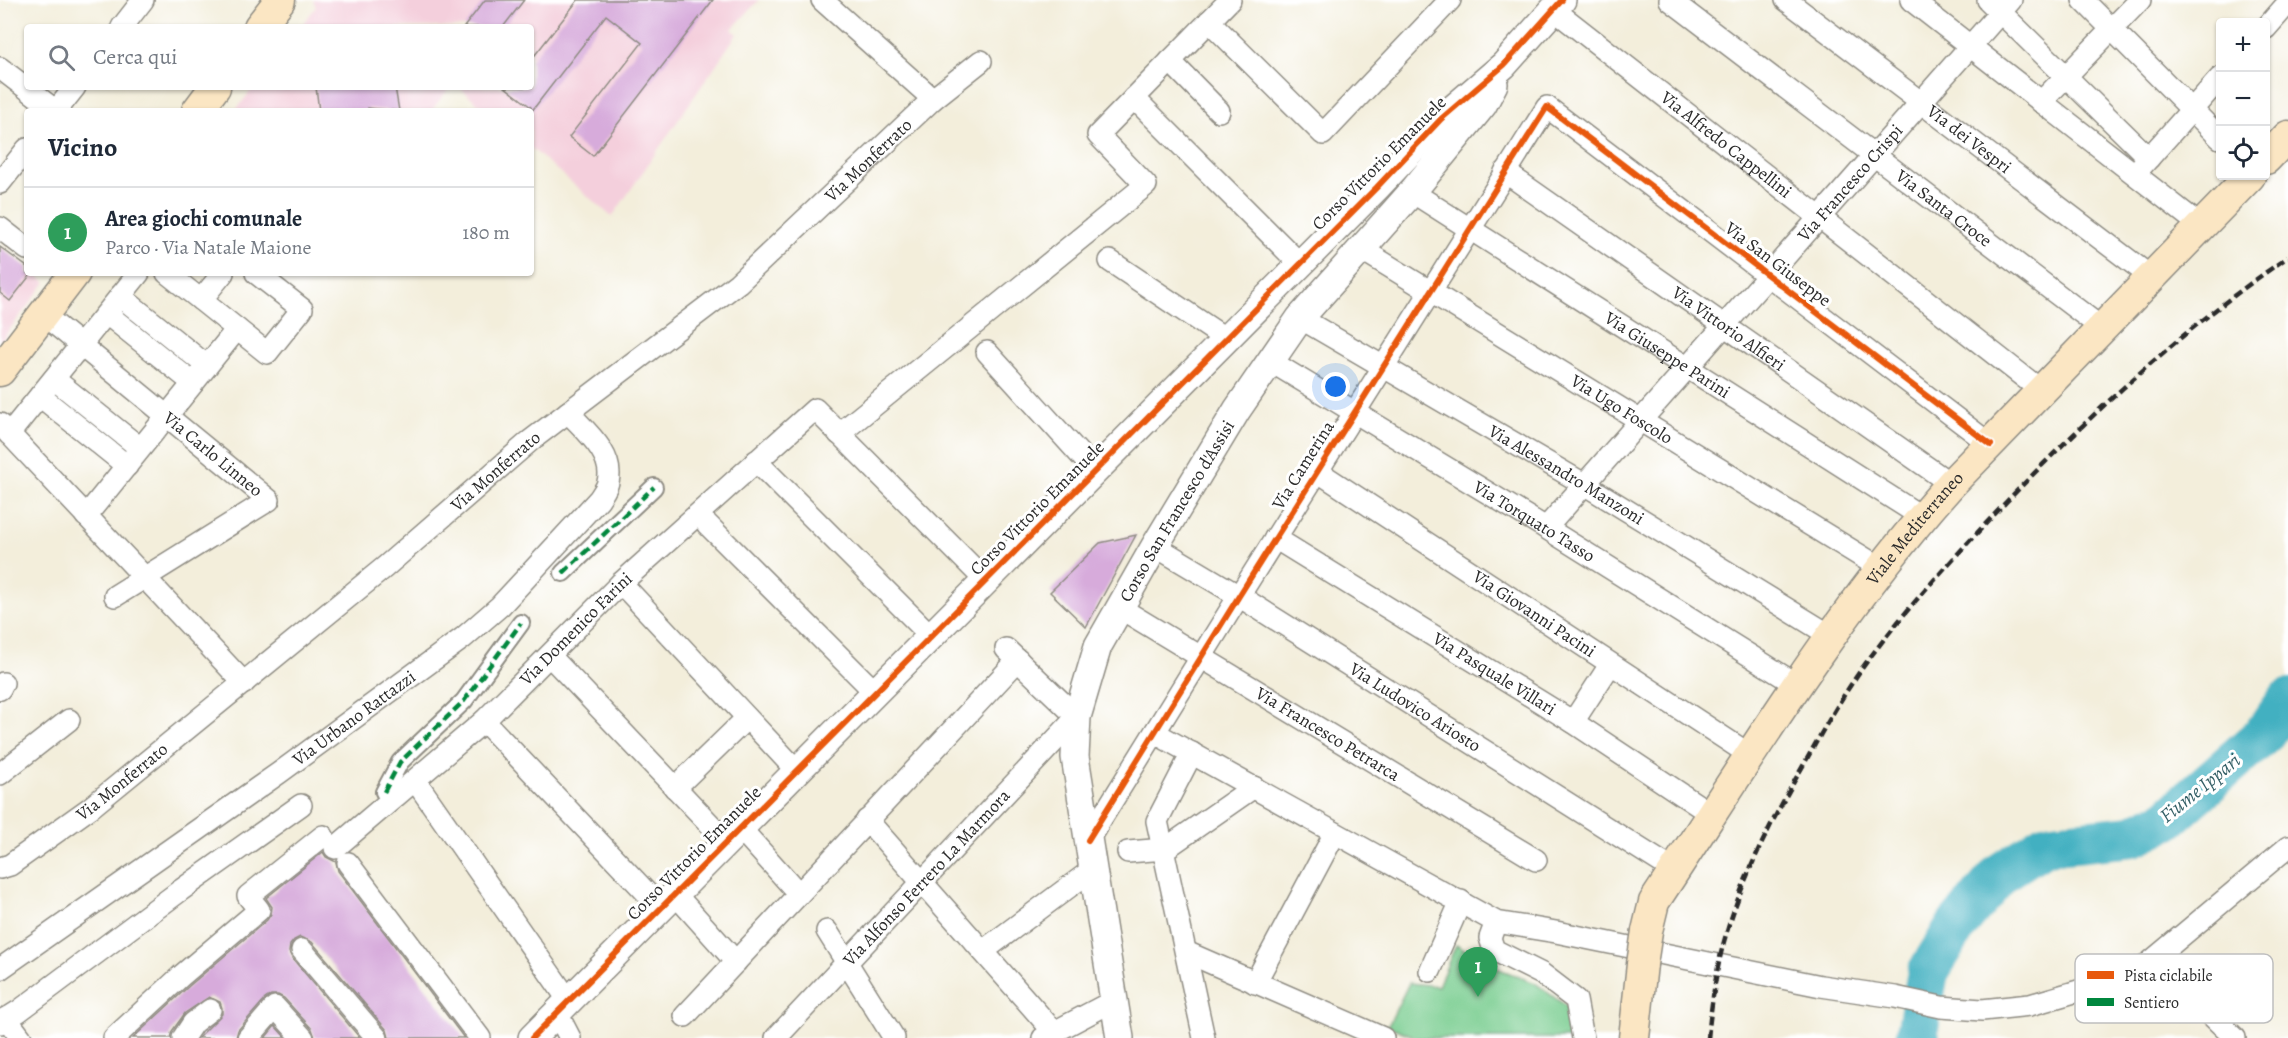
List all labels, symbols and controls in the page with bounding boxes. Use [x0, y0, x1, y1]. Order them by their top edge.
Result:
map controls [2216, 18, 2270, 180]
button: + [2216, 18, 2270, 72]
search box [24, 24, 534, 90]
icon: search [45, 41, 78, 74]
text: Cerca qui [93, 42, 178, 72]
button: − [2216, 72, 2270, 126]
street label: Via Alfredo Cappellini [1655, 85, 1797, 203]
street label: Corso Vittorio Emanuele [1307, 91, 1451, 235]
street label: Via dei Vespri [1921, 99, 2016, 179]
street label: Via Monferrato [819, 113, 917, 208]
street label: Via Francesco Crispi [1791, 119, 1908, 247]
button: locate [2216, 126, 2270, 180]
text: Vicino [48, 130, 117, 165]
street label: Via Santa Croce [1890, 163, 1997, 252]
text: Area giochi comunale [105, 204, 302, 234]
street label: Via San Giuseppe [1719, 216, 1836, 312]
text: 1 [64, 219, 71, 246]
text: 180 m [462, 219, 510, 246]
text: Parco · Via Natale Maione [105, 234, 311, 261]
street label: Via Vittorio Alfieri [1666, 280, 1790, 377]
street label: Via Giuseppe Parini [1599, 305, 1735, 404]
street label: Via Ugo Foscolo [1565, 368, 1677, 450]
your location [1321, 372, 1350, 401]
street label: Via Carlo Linneo [158, 405, 268, 502]
street label: Corso San Francesco d'Assisi [1114, 416, 1240, 606]
street label: Via Camerina [1266, 416, 1340, 515]
street label: Via Alessandro Manzoni [1483, 418, 1649, 530]
street label: Via Monferrato [445, 425, 545, 517]
street label: Corso Vittorio Emanuele [965, 436, 1109, 580]
street label: Viale Mediterraneo [1860, 466, 1969, 591]
street label: Via Torquato Tasso [1468, 474, 1600, 568]
street label: Via Giovanni Pacini [1467, 564, 1601, 663]
street label: Via Domenico Farini [513, 567, 637, 691]
street label: Via Pasquale Villari [1428, 626, 1561, 721]
street label: Via Ludovico Ariosto [1344, 656, 1485, 758]
street label: Via Urbano Rattazzi [287, 665, 420, 772]
street label: Via Francesco Petrarca [1250, 680, 1405, 787]
street label: Via Monferrato [70, 737, 173, 827]
water label: Fiume Ippari [2154, 747, 2246, 829]
street label: Corso Vittorio Emanuele [622, 781, 766, 925]
street label: Via Alfonso Ferrero La Marmora [837, 783, 1016, 972]
pin: 1 [1458, 948, 1498, 997]
legend [2075, 954, 2273, 1023]
text: Pista ciclabile [2124, 965, 2213, 987]
text: Sentiero [2124, 992, 2179, 1014]

